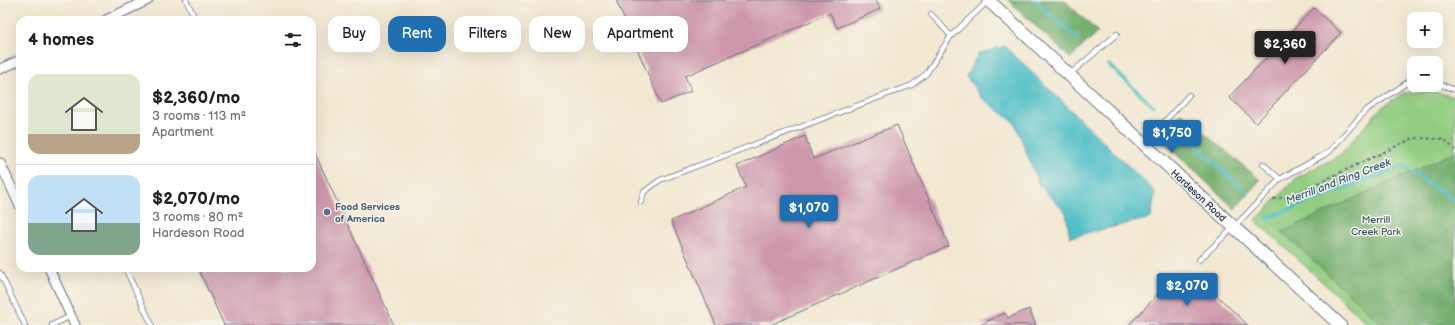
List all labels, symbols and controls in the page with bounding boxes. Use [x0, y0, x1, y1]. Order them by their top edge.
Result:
map controls [1407, 12, 1443, 92]
button: + [1407, 12, 1443, 48]
chip: Buy [328, 16, 380, 52]
chip: Rent [388, 16, 446, 52]
chip: Filters [454, 16, 521, 52]
chip: New [529, 16, 585, 52]
chip: Apartment [593, 16, 688, 52]
icon: filters [282, 29, 304, 51]
text: 4 homes [28, 30, 94, 50]
pin: $2,360 [1252, 31, 1318, 65]
text: $2,360 [1264, 36, 1306, 52]
button: − [1407, 56, 1443, 92]
text: $2,360/mo [152, 88, 240, 108]
icon: home [60, 90, 108, 138]
text: 3 rooms · 113 m² [152, 108, 246, 124]
pin: $1,750 [1139, 120, 1205, 154]
text: Apartment [152, 124, 213, 140]
text: $1,750 [1152, 125, 1192, 141]
water label: Merrill and Ring Creek [1284, 155, 1393, 208]
street label: Hardeson Road [1168, 167, 1229, 225]
text: $2,070/mo [152, 189, 240, 209]
icon: home [60, 191, 108, 239]
pin: $1,070 [776, 195, 842, 229]
text: $1,070 [789, 200, 829, 216]
place label: Food Services of America [335, 201, 400, 225]
marker: Food Services of America [322, 207, 332, 217]
text: 3 rooms · 80 m² [152, 209, 243, 225]
park label: Merrill Creek Park [1351, 214, 1401, 238]
text: Hardeson Road [152, 225, 245, 241]
pin: $2,070 [1154, 273, 1220, 307]
text: $2,070 [1166, 278, 1208, 294]

